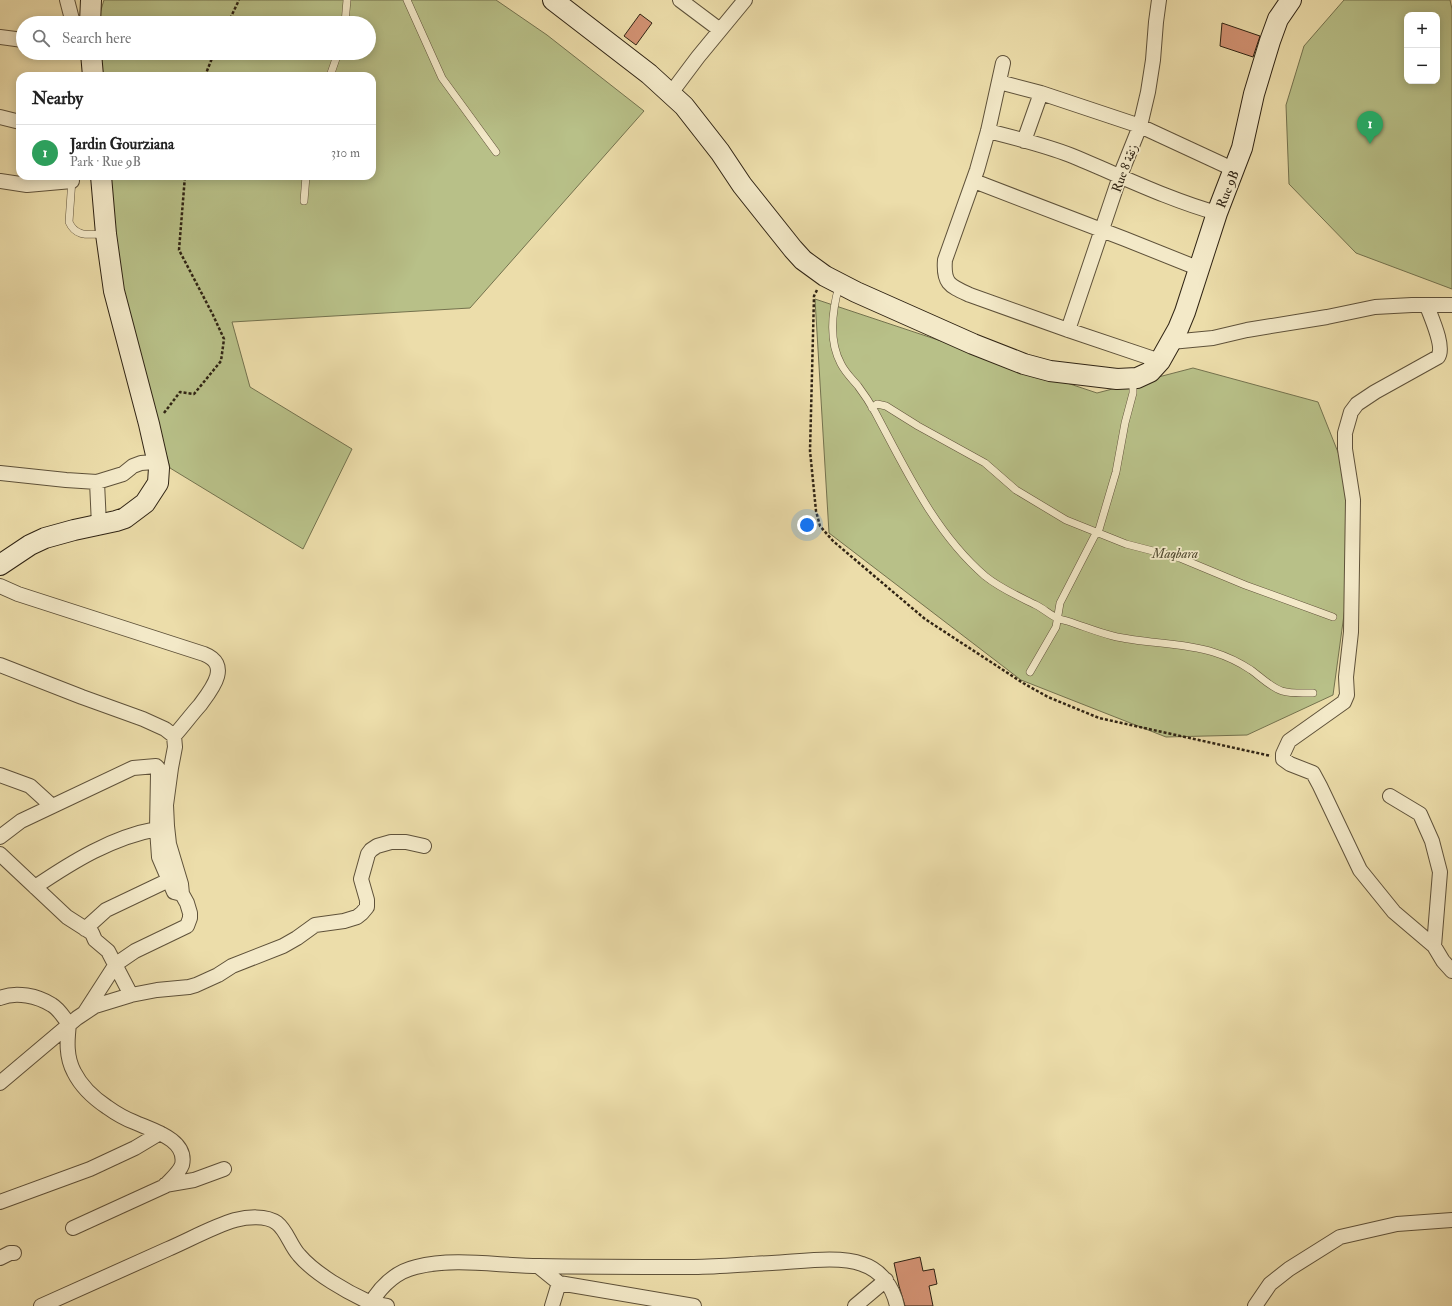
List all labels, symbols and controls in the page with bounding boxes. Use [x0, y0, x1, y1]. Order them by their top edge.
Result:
map controls [1404, 12, 1440, 84]
button: + [1404, 12, 1440, 48]
search box [16, 16, 376, 60]
icon: search [30, 27, 52, 49]
text: Search here [62, 29, 131, 48]
button: − [1404, 48, 1440, 84]
text: Nearby [32, 88, 83, 109]
pin: 1 [1357, 111, 1383, 144]
text: Jardin Gourziana [70, 135, 174, 154]
street label: Rue 8 زنقة [1108, 142, 1141, 195]
text: 1 [43, 145, 47, 161]
text: 310 m [331, 145, 360, 161]
text: Park · Rue 9B [70, 154, 141, 170]
street label: Rue 9B [1213, 168, 1243, 211]
your location [797, 515, 817, 535]
park label: Maqbara [1151, 546, 1198, 562]

